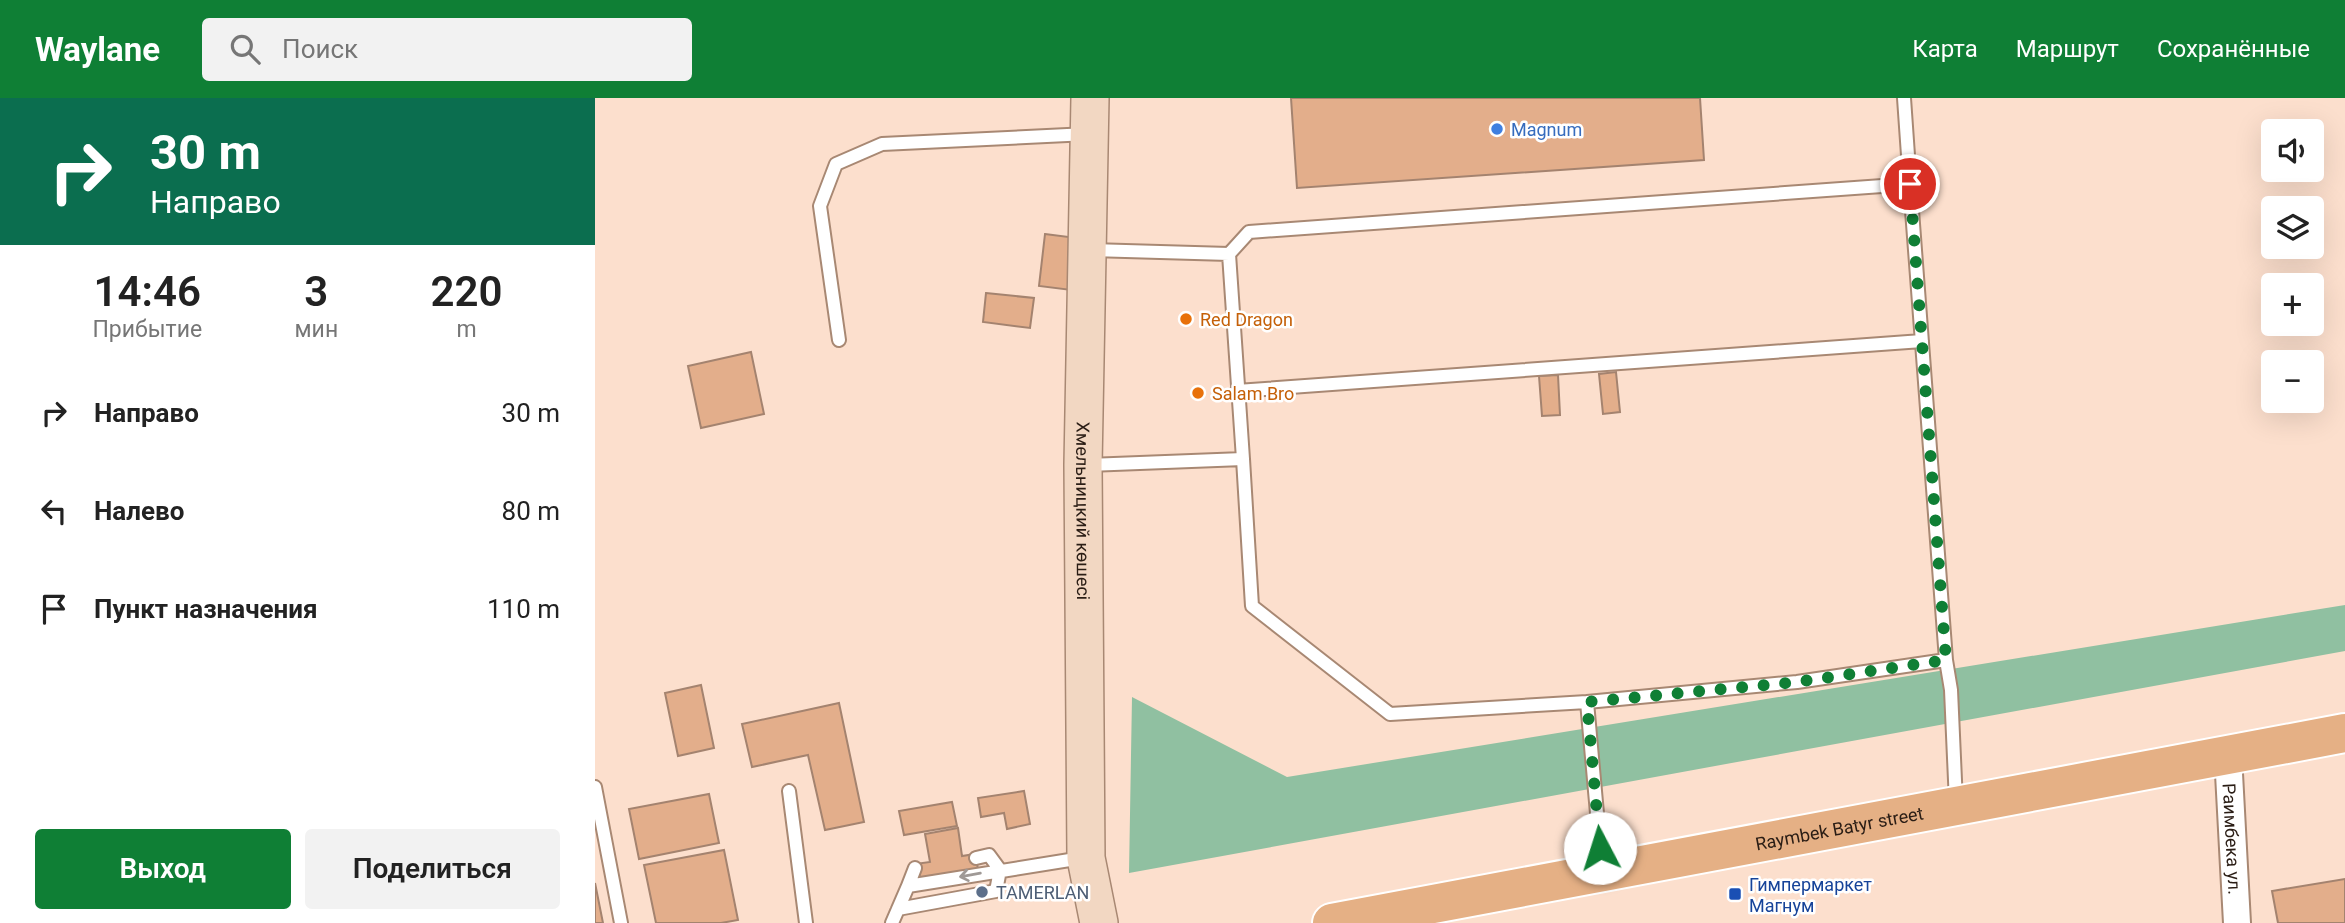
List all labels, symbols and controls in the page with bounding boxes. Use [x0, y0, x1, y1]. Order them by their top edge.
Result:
search box [202, 18, 692, 81]
text: Waylane [35, 30, 160, 69]
icon: search [226, 30, 264, 68]
text: Поиск [282, 34, 358, 64]
text: Карта [1912, 35, 1978, 63]
text: Маршрут [2016, 35, 2119, 63]
text: Сохранённые [2157, 35, 2310, 63]
place label: Magnum [1511, 119, 1582, 140]
map controls [2261, 119, 2324, 413]
button: sound [2261, 119, 2324, 182]
marker: Magnum [1489, 121, 1505, 137]
text: 30 m [150, 124, 261, 181]
icon: right [35, 126, 126, 217]
pin [1880, 154, 1940, 214]
icon: arrive [1891, 165, 1929, 203]
text: Направо [150, 183, 281, 221]
button: layers [2261, 196, 2324, 259]
text: 14:46 [94, 267, 201, 316]
text: 3 [304, 267, 328, 316]
text: 220 [431, 267, 503, 316]
button: + [2261, 273, 2324, 336]
place label: Red Dragon [1200, 309, 1293, 330]
marker: Red Dragon [1178, 311, 1194, 327]
text: Прибытие [92, 316, 202, 343]
text: мин [295, 316, 338, 343]
text: m [457, 316, 477, 343]
button: − [2261, 350, 2324, 413]
place label: Salam Bro [1212, 383, 1294, 404]
marker: Salam Bro [1190, 385, 1206, 401]
icon: right [35, 394, 73, 432]
text: Направо [94, 398, 199, 428]
text: 30 m [502, 398, 560, 428]
street label: Хмельницкий көшесі [1072, 421, 1095, 600]
icon: left [35, 492, 73, 530]
text: Налево [94, 496, 184, 526]
text: 80 m [502, 496, 560, 526]
icon: arrive [35, 590, 73, 628]
text: Пункт назначения [94, 594, 318, 624]
text: 110 m [487, 594, 560, 624]
street label: Раимбека ул. [2219, 783, 2246, 895]
street label: Raymbek Batyr street [1753, 802, 1925, 854]
position arrow [1563, 811, 1637, 885]
button: Выход [35, 829, 291, 909]
button: Поделиться [305, 829, 560, 909]
one-way arrow [959, 869, 982, 882]
place label: Гимпермаркет Магнум [1749, 874, 1872, 916]
place label: TAMERLAN [996, 882, 1089, 903]
marker: TAMERLAN [974, 884, 990, 900]
marker: Гимпермаркет Магнум [1727, 886, 1743, 902]

